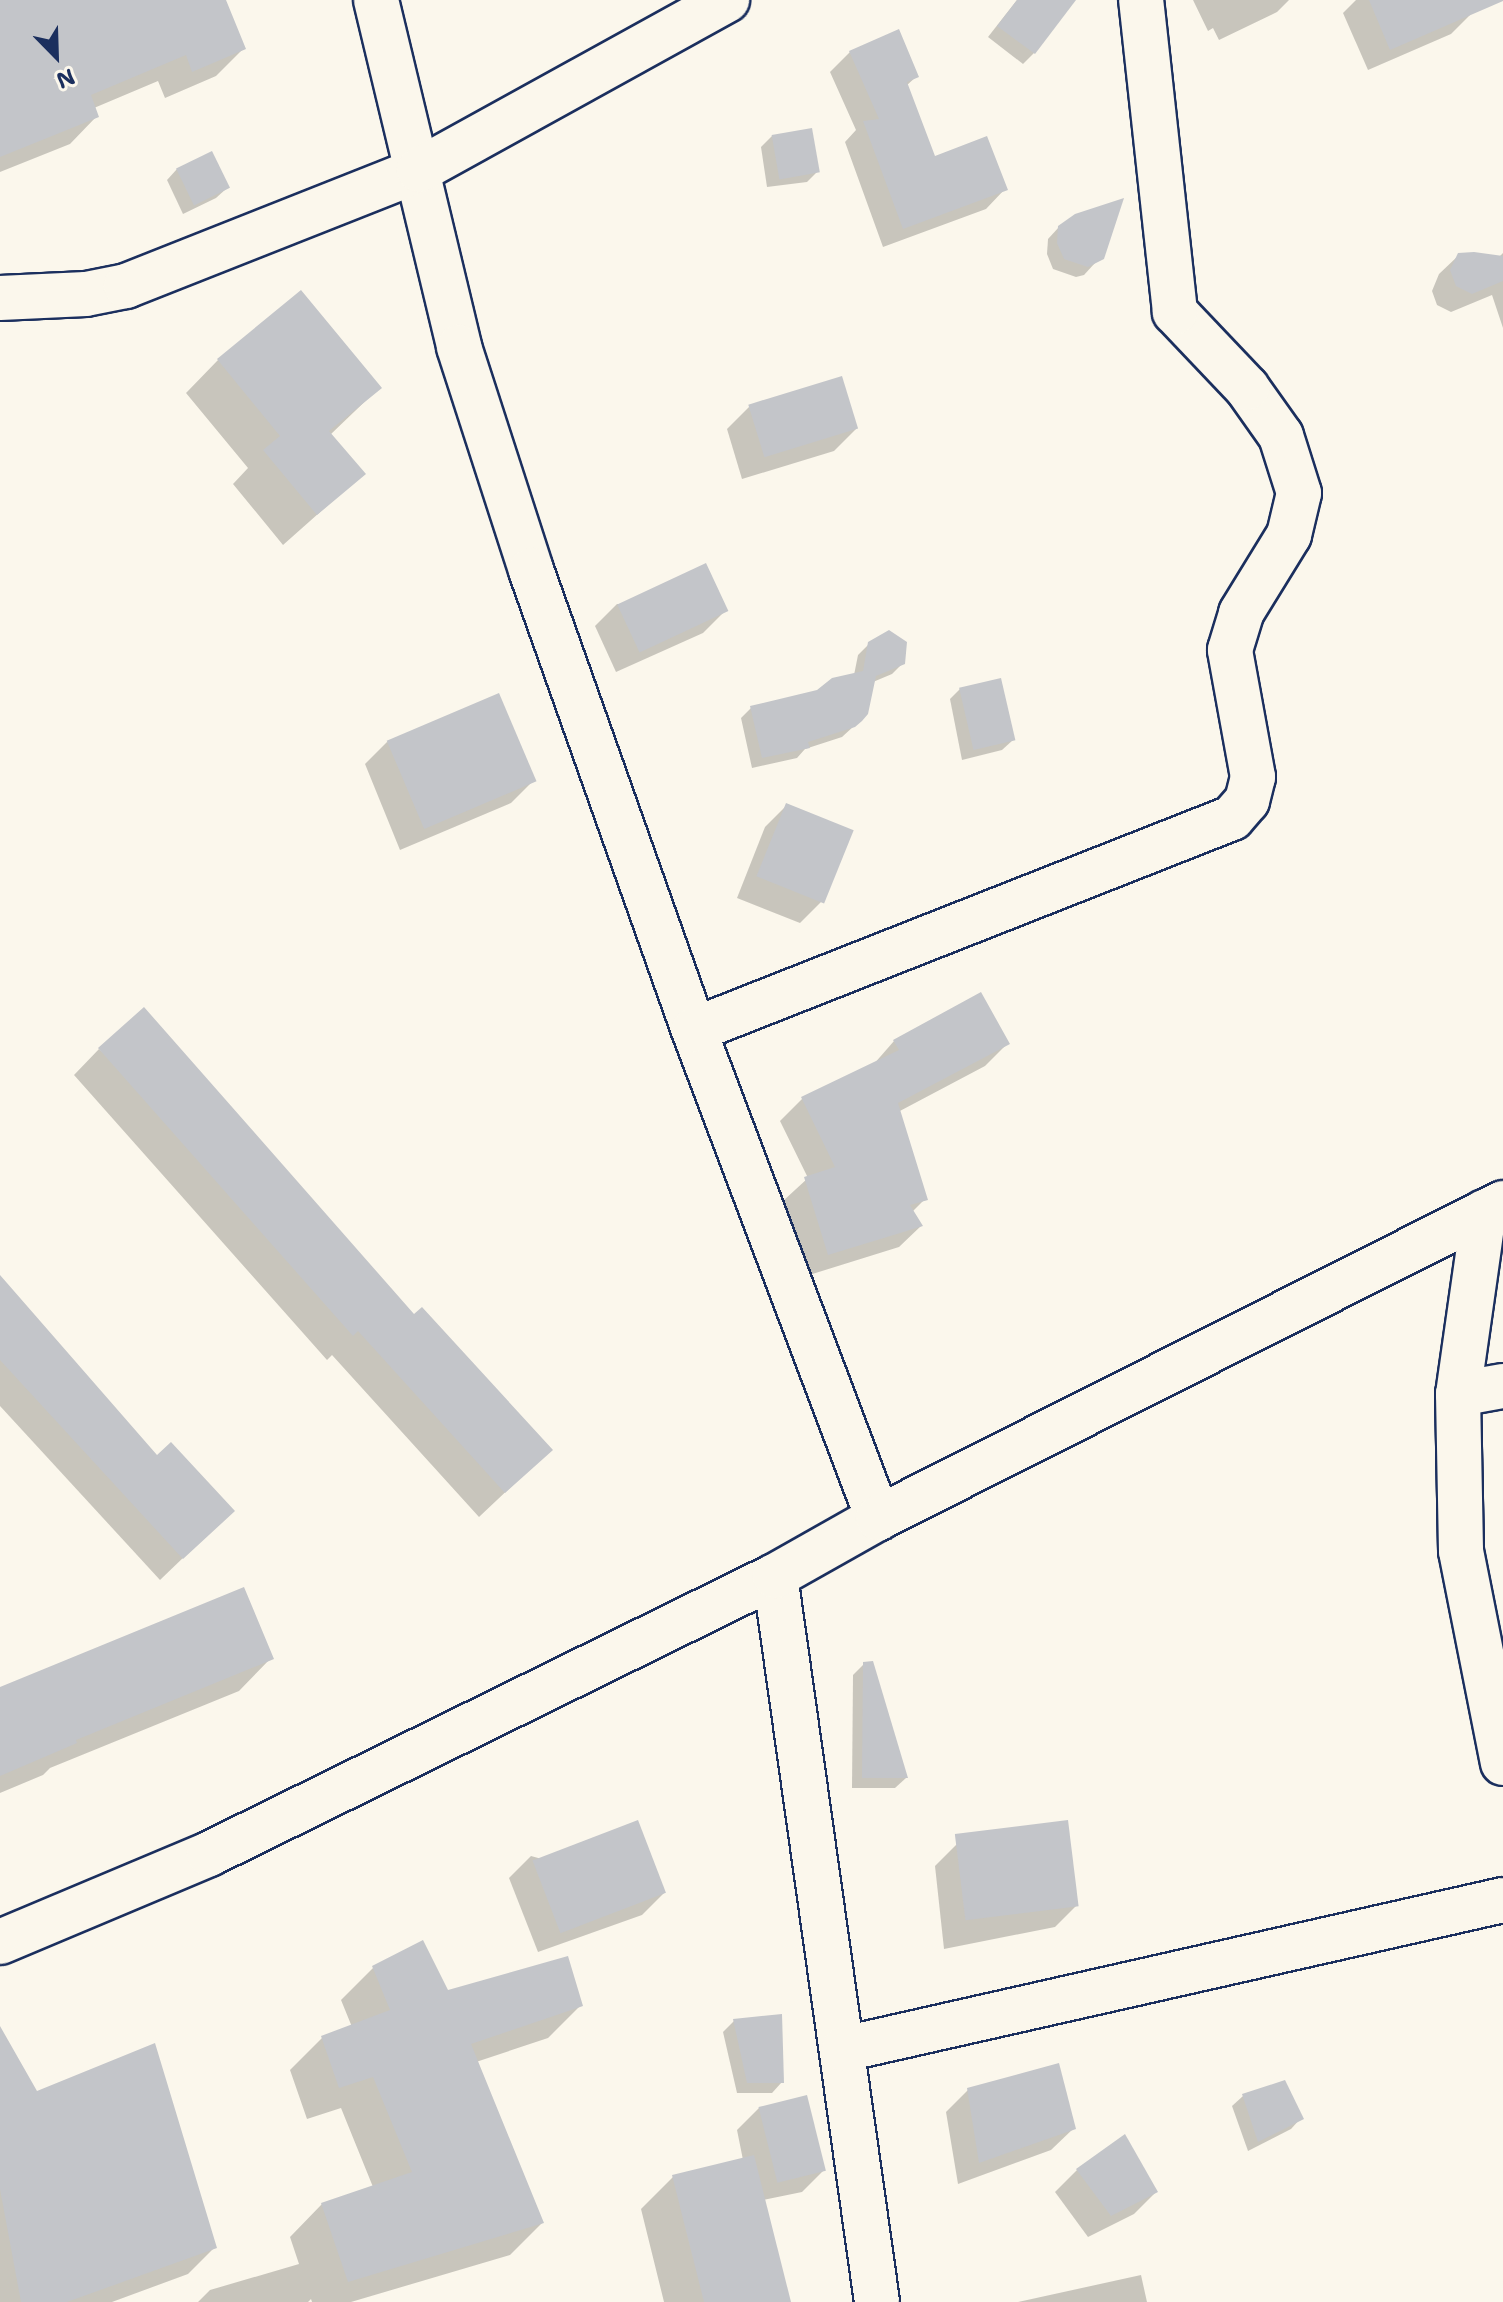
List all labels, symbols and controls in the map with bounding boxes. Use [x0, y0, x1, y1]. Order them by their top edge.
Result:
north arrow [16, 16, 96, 96]
text: N [52, 62, 79, 95]

